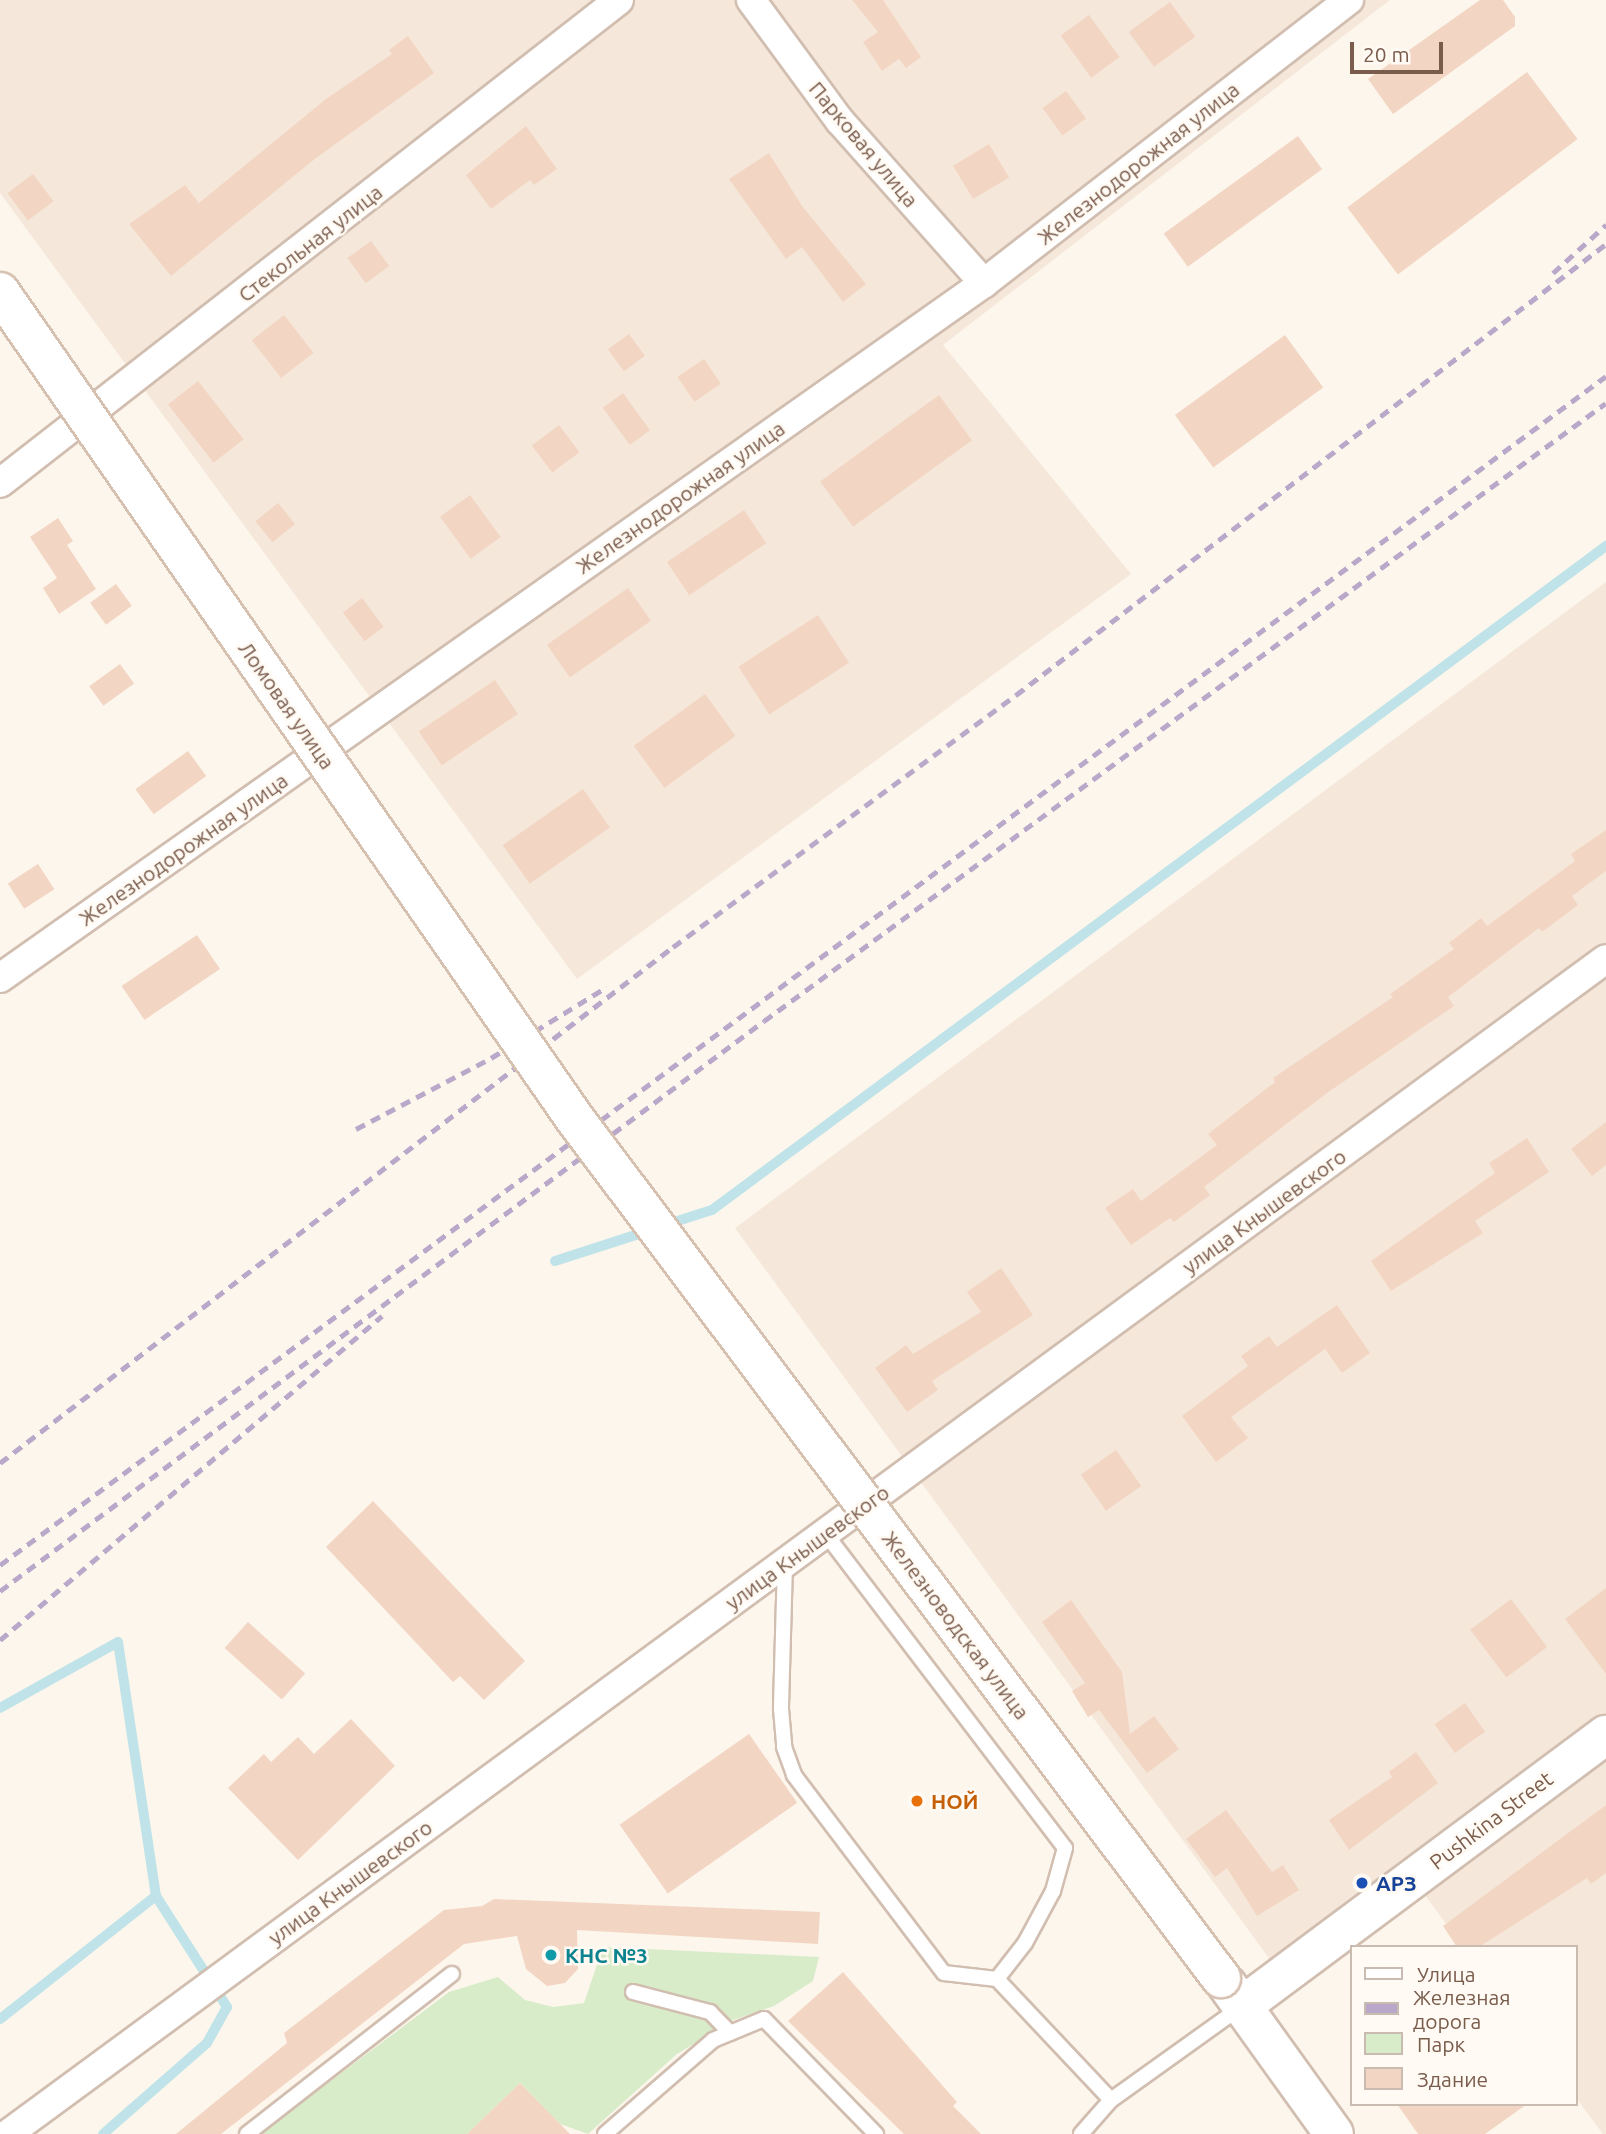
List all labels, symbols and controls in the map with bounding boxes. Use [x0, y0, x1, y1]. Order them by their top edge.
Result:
scale bar [1354, 28, 1447, 72]
text: 20 m [1363, 42, 1410, 66]
street label: Парковая улица [804, 76, 924, 212]
street label: Железнодорожная улица [1032, 76, 1244, 250]
street label: Стекольная улица [233, 179, 387, 307]
street label: Железнодорожная улица [571, 415, 789, 579]
street label: Ломовая улица [234, 636, 340, 774]
street label: Железнодорожная улица [74, 767, 292, 931]
street label: улица Кнышевского [1177, 1143, 1351, 1279]
street label: улица Кнышевского [720, 1479, 894, 1615]
street label: Железноводская улица [877, 1526, 1035, 1724]
street label: Pushkina Street [1424, 1766, 1558, 1874]
place label: НОЙ [931, 1788, 978, 1814]
marker: НОЙ [909, 1793, 925, 1809]
street label: улица Кнышевского [263, 1814, 437, 1950]
place label: АРЗ [1376, 1870, 1416, 1896]
marker: АРЗ [1354, 1875, 1370, 1891]
place label: КНС №3 [565, 1942, 648, 1968]
legend [1350, 1945, 1578, 2106]
marker: КНС №3 [543, 1947, 559, 1963]
text: Улица [1417, 1962, 1475, 1986]
text: Железная дорога [1413, 1985, 1511, 2033]
text: Парк [1417, 2032, 1465, 2056]
text: Здание [1417, 2067, 1488, 2091]

